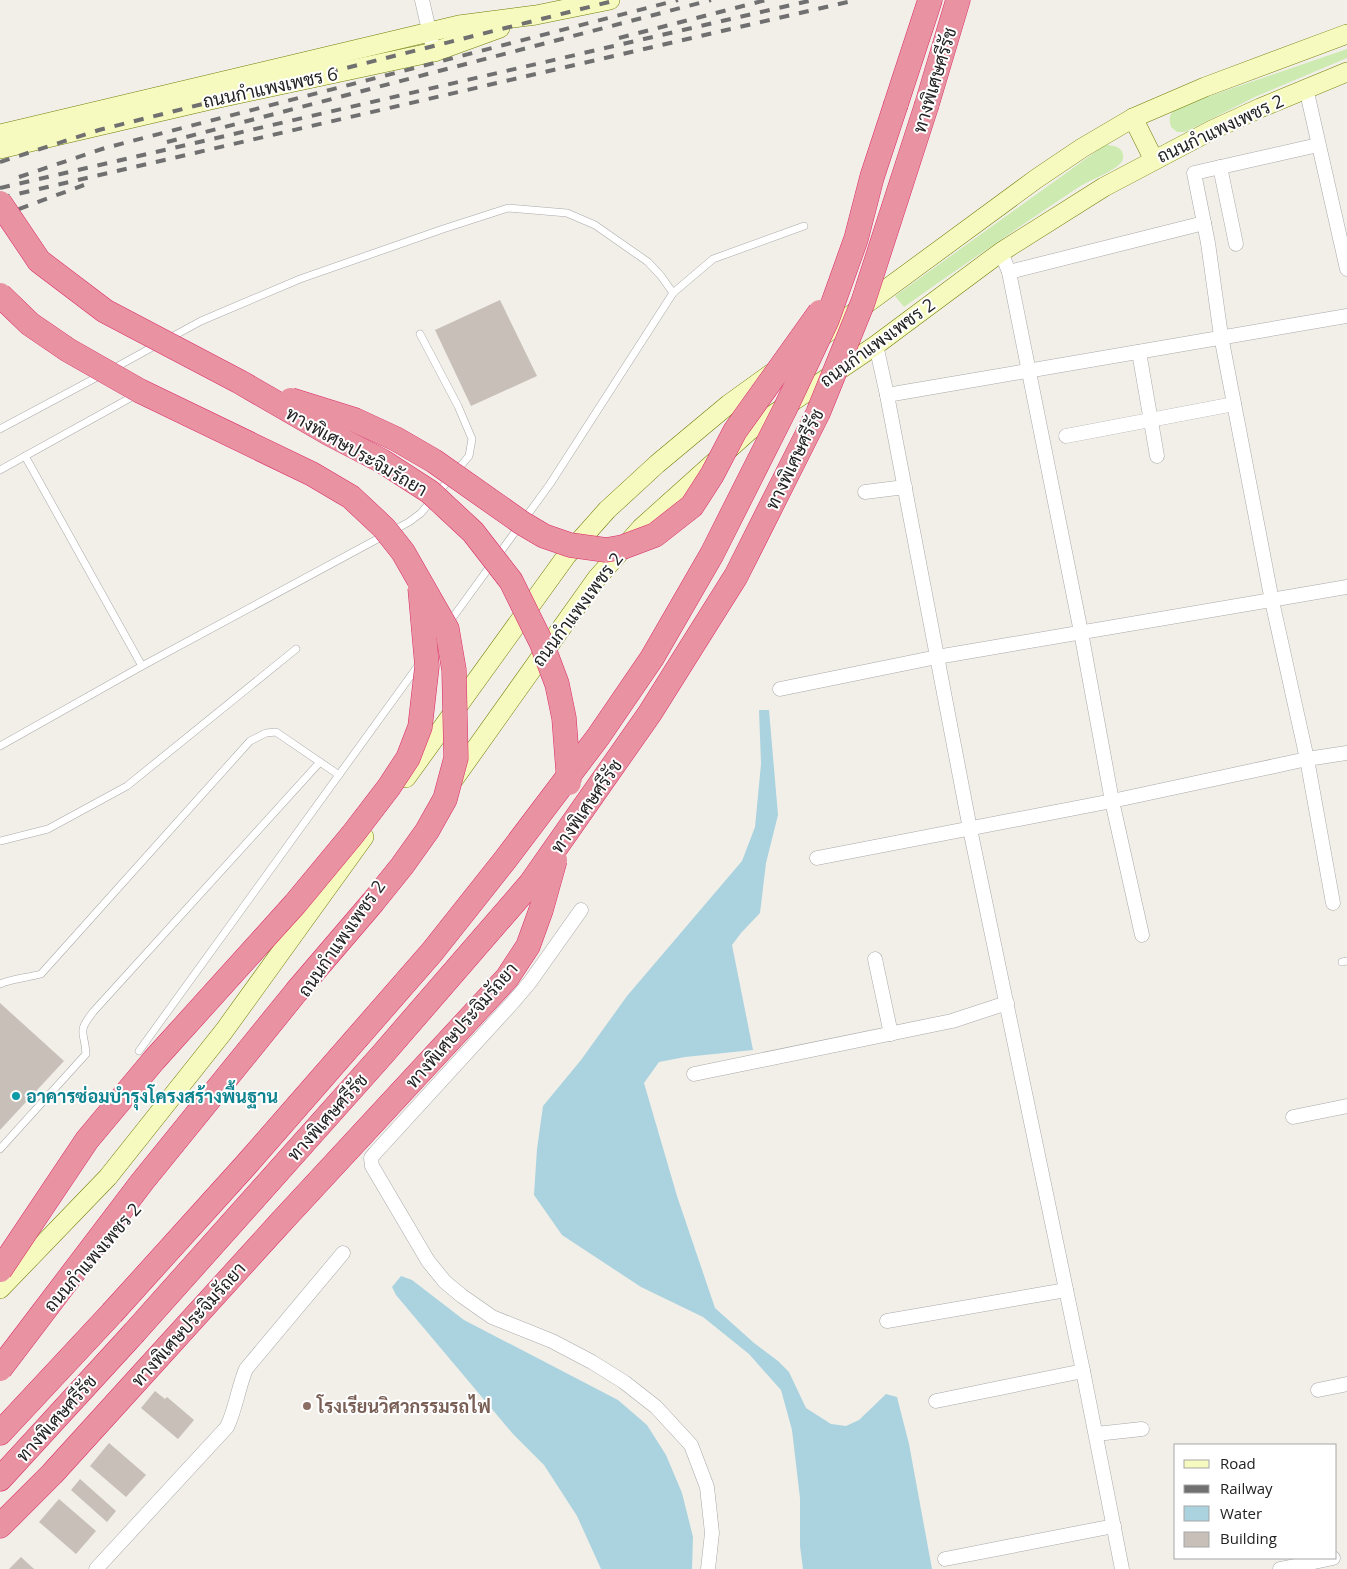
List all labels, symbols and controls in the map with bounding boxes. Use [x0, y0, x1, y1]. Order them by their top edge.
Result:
street label: ทางพิเศษศรีรัช [907, 24, 962, 136]
street label: ถนนกำแพงเพชร 6 [200, 61, 340, 113]
street label: ถนนกำแพงเพชร 2 [1153, 88, 1287, 168]
street label: ถนนกำแพงเพชร 2 [814, 292, 940, 392]
street label: ทางพิเศษประจิมรัถยา [282, 401, 432, 501]
street label: ทางพิเศษศรีรัช [759, 404, 829, 513]
street label: ถนนกำแพงเพชร 2 [526, 547, 628, 671]
street label: ทางพิเศษศรีรัช [545, 754, 627, 858]
street label: ถนนกำแพงเพชร 2 [292, 875, 390, 1001]
street label: ทางพิเศษประจิมรัถยา [400, 957, 522, 1093]
street label: ทางพิเศษศรีรัช [281, 1068, 373, 1166]
place label: อาคารซ่อมบำรุงโครงสร้างพื้นฐาน [26, 1080, 278, 1111]
marker: อาคารซ่อมบำรุงโครงสร้างพื้นฐาน [10, 1090, 22, 1102]
street label: ถนนกำแพงเพชร 2 [38, 1197, 146, 1317]
street label: ทางพิเศษประจิมรัถยา [126, 1257, 250, 1391]
street label: ทางพิเศษศรีรัช [10, 1369, 102, 1467]
place label: โรงเรียนวิศวกรรมรถไฟ [316, 1394, 491, 1418]
marker: โรงเรียนวิศวกรรมรถไฟ [301, 1400, 313, 1412]
legend [1174, 1444, 1337, 1559]
text: Road [1220, 1453, 1256, 1473]
text: Railway [1220, 1478, 1273, 1498]
text: Water [1220, 1503, 1262, 1523]
text: Building [1220, 1528, 1277, 1548]

